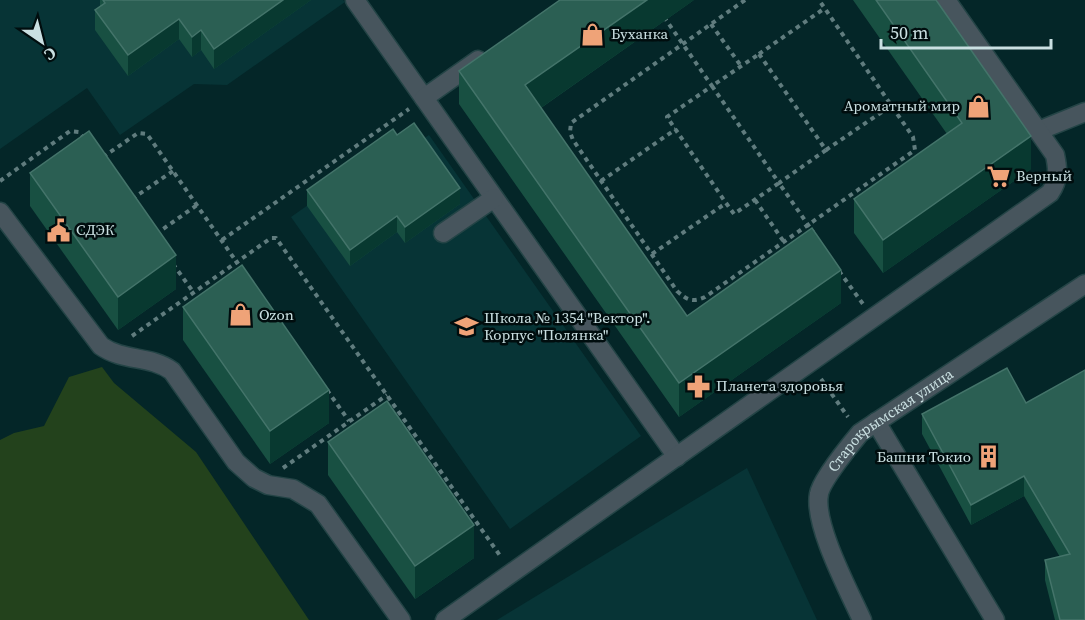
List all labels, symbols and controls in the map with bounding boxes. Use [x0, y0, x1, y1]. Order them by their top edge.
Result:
north arrow [12, 12, 72, 72]
scale bar [881, 12, 1050, 50]
text: 50 m [890, 20, 928, 45]
shop icon: Буханка [580, 21, 606, 47]
place label: Буханка [611, 23, 669, 44]
text: С [40, 42, 61, 66]
shop icon: Ароматный мир [965, 93, 991, 119]
place label: Ароматный мир [844, 95, 960, 116]
supermarket icon: Верный [985, 163, 1011, 189]
place label: Верный [1016, 165, 1072, 186]
public building icon: СДЭК [45, 217, 71, 243]
place label: СДЭК [76, 219, 115, 240]
shop icon: Ozon [228, 302, 254, 328]
place label: Ozon [259, 304, 294, 325]
place label: Школа № 1354 "Вектор". Корпус "Полянка" [484, 307, 651, 345]
school or university icon: Школа № 1354 "Вектор". Корпус "Полянка" [453, 314, 479, 340]
street label: Старокрымская улица [822, 363, 958, 476]
pharmacy icon: Планета здоровья [685, 373, 711, 399]
place label: Планета здоровья [716, 375, 843, 396]
building icon: Башни Токио [976, 444, 1002, 470]
place label: Башни Токио [877, 446, 971, 467]

